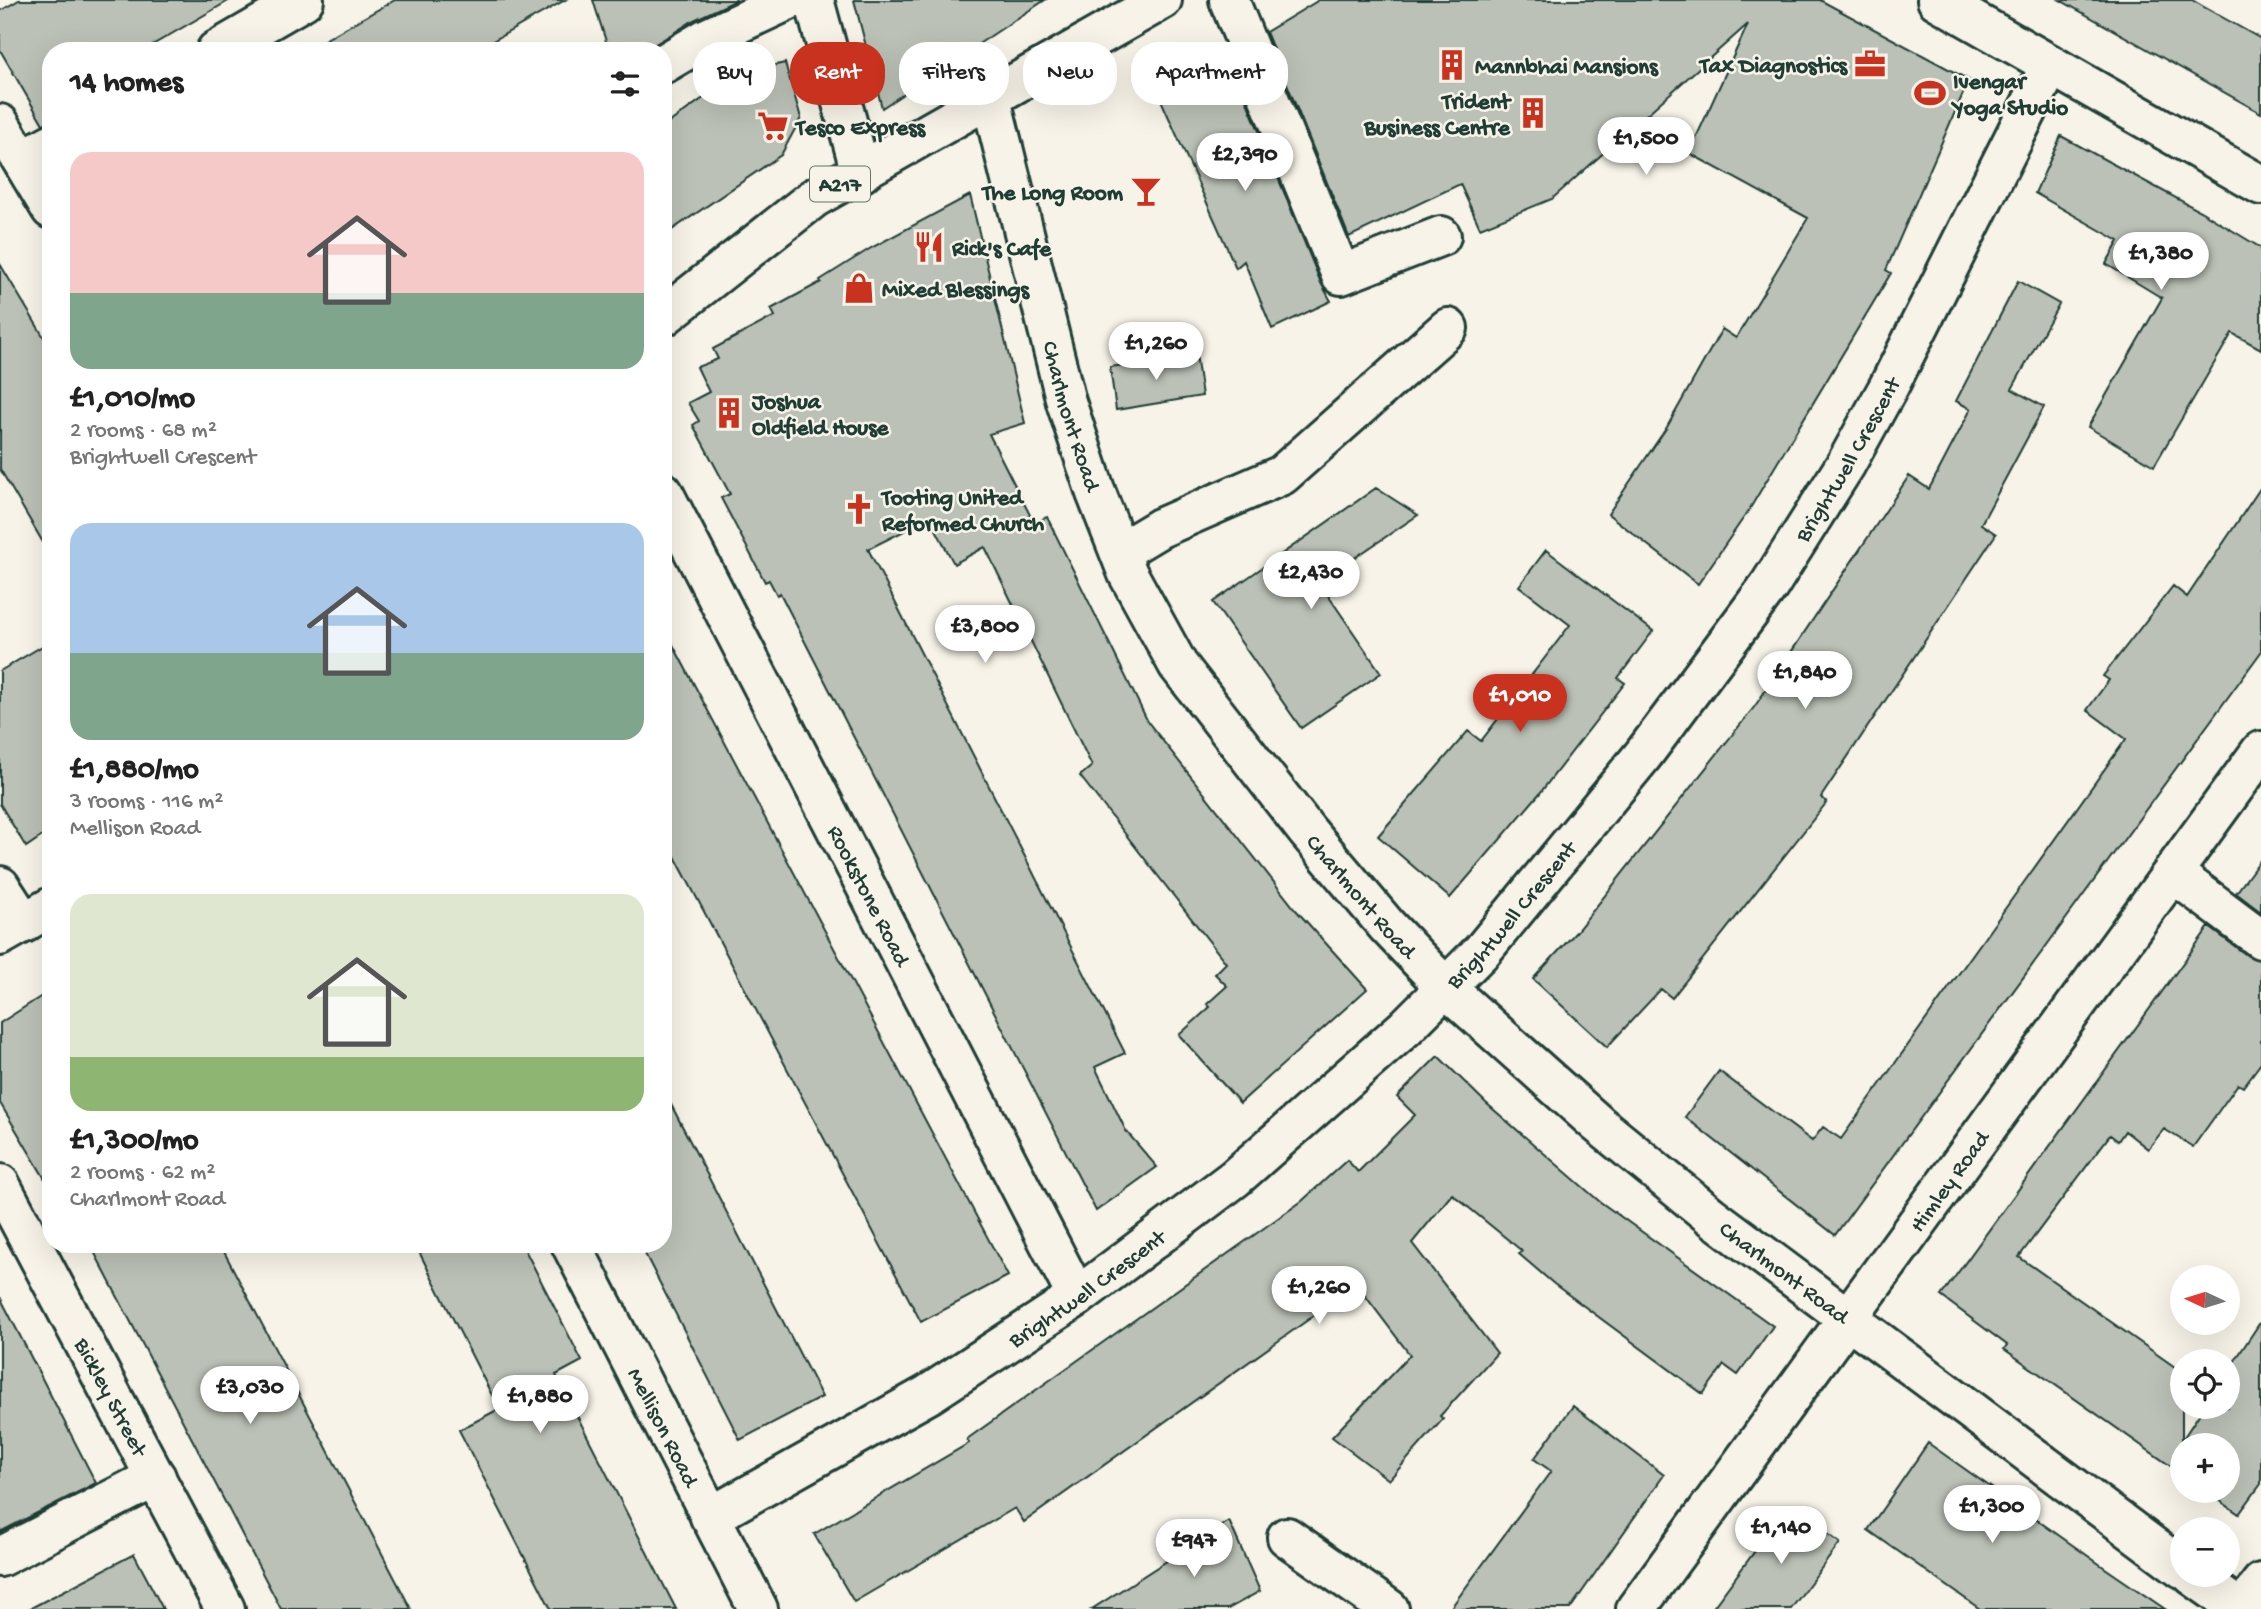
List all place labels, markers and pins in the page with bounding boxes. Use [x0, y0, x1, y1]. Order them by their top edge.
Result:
office icon: Tax Diagnostics [1853, 47, 1887, 81]
building icon: Mannbhai Mansions [1435, 48, 1469, 82]
place label: Tax Diagnostics [1698, 54, 1849, 81]
place label: Mannbhai Mansions [1475, 55, 1659, 82]
place label: Ivengar Yoga Studio [1950, 70, 2068, 123]
sports icon: Ivengar Yoga Studio [1913, 76, 1947, 110]
place label: Trident Business Centre [1363, 90, 1513, 143]
building icon: Trident Business Centre [1516, 96, 1550, 130]
supermarket icon: Tesco Express [756, 109, 790, 143]
place label: Tesco Express [794, 116, 927, 143]
pin: £1,500 [1589, 118, 1703, 177]
pin: £2,390 [1188, 134, 1302, 193]
bar icon: The Long Room [1129, 174, 1163, 208]
place label: The Long Room [980, 181, 1124, 208]
restaurant icon: Rick's Cafe [912, 230, 946, 264]
pin: £1,380 [2104, 232, 2218, 292]
place label: Rick's Cafe [951, 237, 1052, 264]
shop icon: Mixed Blessings [842, 271, 876, 305]
place label: Mixed Blessings [882, 278, 1030, 305]
pin: £1,260 [1099, 322, 1213, 382]
place label: Joshua Oldfield House [751, 390, 890, 443]
building icon: Joshua Oldfield House [712, 396, 746, 430]
place label: Tooting United Reformed Church [880, 486, 1045, 539]
church icon: Tooting United Reformed Church [842, 492, 876, 526]
pin: £2,430 [1254, 552, 1368, 611]
pin: £3,800 [928, 606, 1042, 665]
pin: £1,840 [1748, 652, 1862, 711]
pin: £1,010 [1463, 674, 1577, 734]
pin: £1,260 [1262, 1266, 1376, 1326]
pin: £3,030 [193, 1366, 307, 1426]
pin: £1,880 [483, 1376, 597, 1435]
pin: £1,300 [1935, 1486, 2049, 1545]
pin: £1,140 [1724, 1506, 1838, 1566]
pin: £947 [1153, 1520, 1235, 1579]

